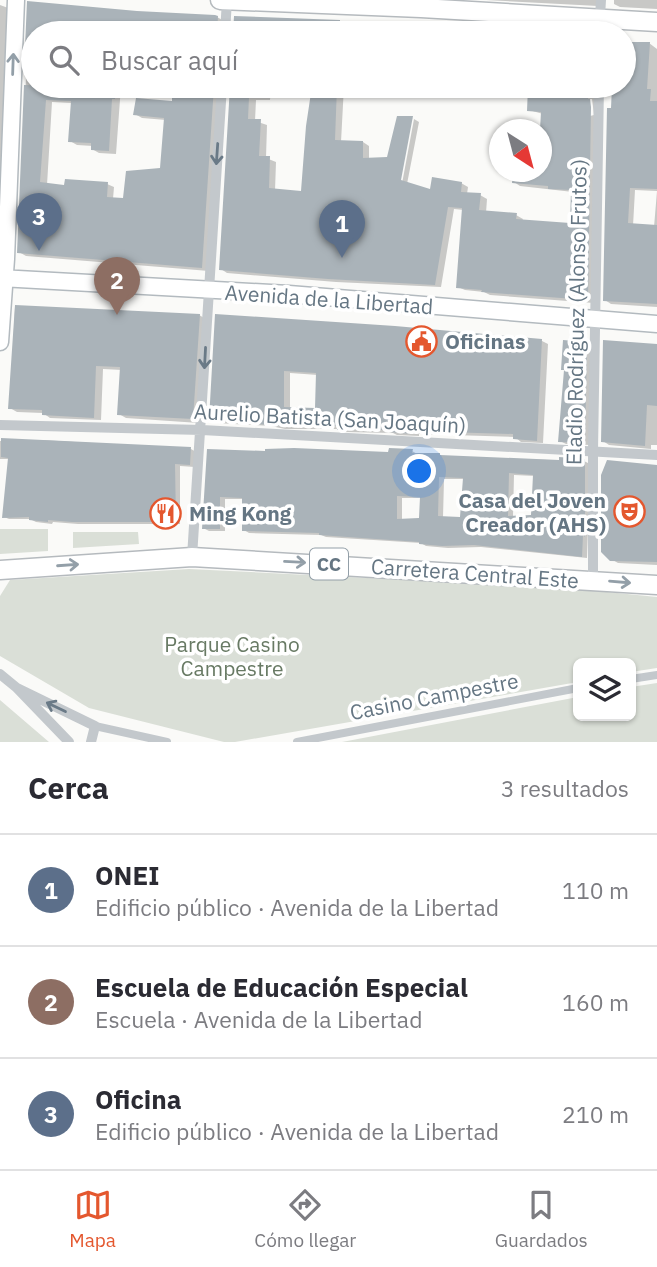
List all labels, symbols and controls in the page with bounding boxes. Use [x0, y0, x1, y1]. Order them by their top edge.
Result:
search box [21, 21, 636, 98]
icon: search [45, 41, 83, 79]
text: Buscar aquí [101, 43, 238, 77]
one-way arrow [7, 52, 20, 75]
north arrow [489, 119, 552, 182]
one-way arrow [211, 142, 224, 165]
street label: Eladio Rodríguez (Alonso Frutos) [559, 159, 593, 465]
pin: 3 [16, 193, 62, 251]
pin: 1 [319, 200, 365, 258]
pin: 2 [94, 257, 140, 315]
street label: Avenida de la Libertad [224, 278, 434, 320]
public building icon: Oficinas [405, 324, 439, 358]
place label: Oficinas [445, 327, 526, 355]
one-way arrow [199, 347, 212, 370]
street label: Aurelio Batista (San Joaquín) [193, 397, 467, 439]
your location [402, 454, 436, 488]
place label: Casa del Joven Creador (AHS) [458, 486, 606, 538]
theatre icon: Casa del Joven Creador (AHS) [612, 495, 646, 529]
restaurant icon: Ming Kong [149, 496, 183, 530]
place label: Ming Kong [189, 499, 292, 527]
road number: CC [310, 548, 348, 580]
street label: Carretera Central Este [370, 552, 580, 594]
one-way arrow [283, 555, 306, 568]
one-way arrow [56, 558, 79, 571]
one-way arrow [608, 576, 631, 589]
park label: Parque Casino Campestre [164, 630, 300, 682]
map controls [573, 658, 636, 721]
button: layers [573, 658, 636, 721]
street label: Casino Campestre [347, 666, 521, 726]
one-way arrow [46, 700, 67, 714]
text: Cerca [28, 768, 109, 807]
text: 3 resultados [501, 773, 629, 803]
text: ONEI [95, 858, 159, 892]
text: 1 [44, 875, 58, 905]
text: 110 m [562, 875, 629, 905]
text: Edificio público · Avenida de la Libertad [95, 892, 499, 922]
text: Escuela de Educación Especial [95, 970, 468, 1004]
text: 2 [44, 987, 58, 1017]
text: 160 m [562, 987, 629, 1017]
text: Escuela · Avenida de la Libertad [95, 1004, 423, 1034]
text: Oficina [95, 1082, 182, 1116]
text: 3 [44, 1099, 58, 1129]
text: 210 m [562, 1099, 629, 1129]
text: Edificio público · Avenida de la Libertad [95, 1116, 499, 1146]
tab: Mapa [69, 1186, 116, 1252]
tab: Cómo llegar [254, 1186, 356, 1252]
tab: Guardados [495, 1186, 588, 1252]

